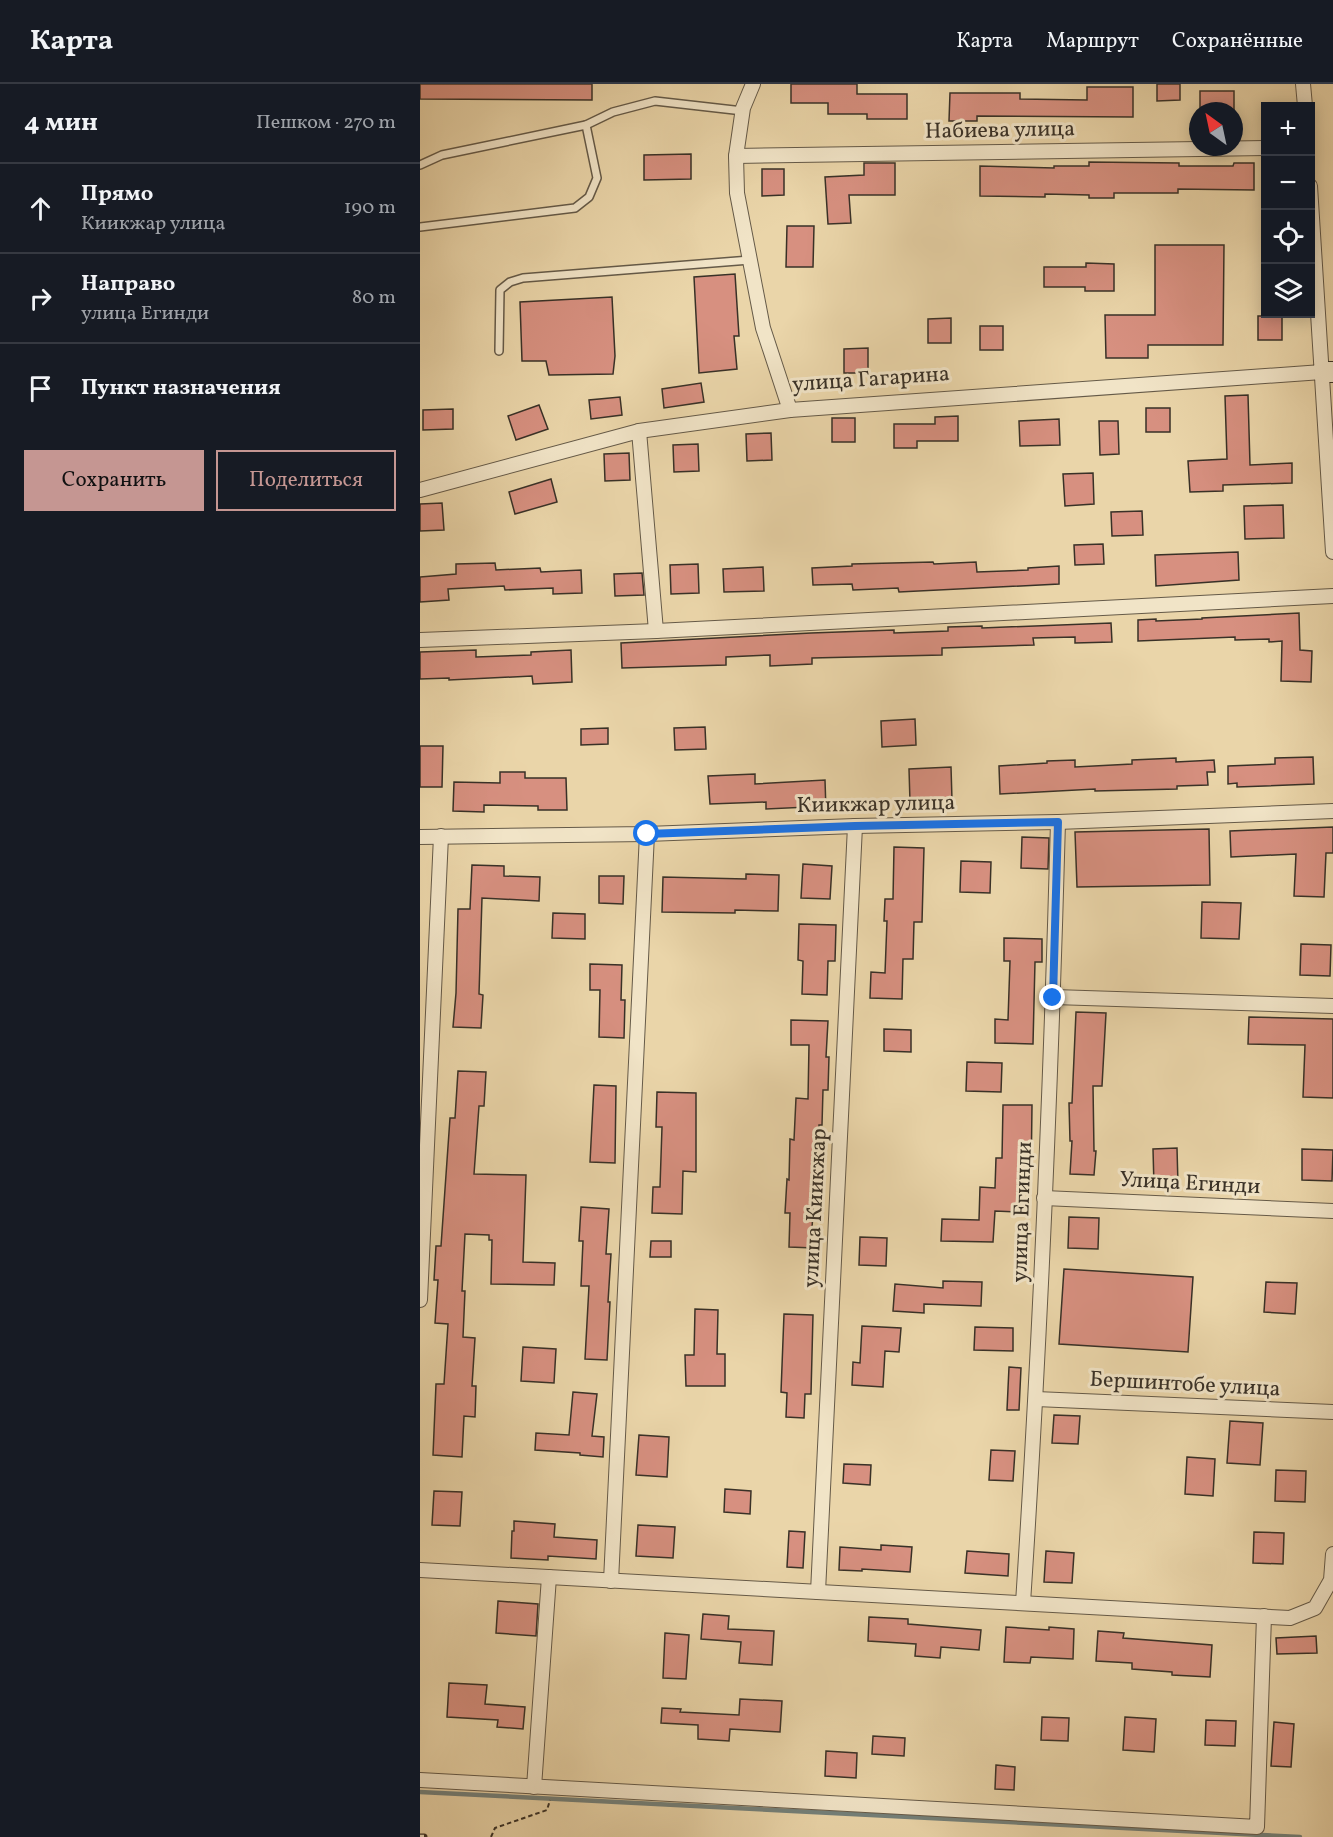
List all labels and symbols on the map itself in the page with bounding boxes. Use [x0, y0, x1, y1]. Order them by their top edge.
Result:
north arrow [1189, 102, 1243, 156]
street label: Набиева улица [925, 114, 1075, 148]
street label: улица Гагарина [791, 359, 951, 401]
street label: Киикжар улица [796, 788, 956, 822]
route start [633, 820, 659, 846]
route end [1039, 984, 1065, 1010]
street label: улица Киикжар [796, 1128, 836, 1288]
street label: улица Егинди [1005, 1141, 1041, 1283]
street label: Улица Егинди [1119, 1165, 1261, 1203]
street label: Бершинтобе улица [1089, 1365, 1281, 1405]

